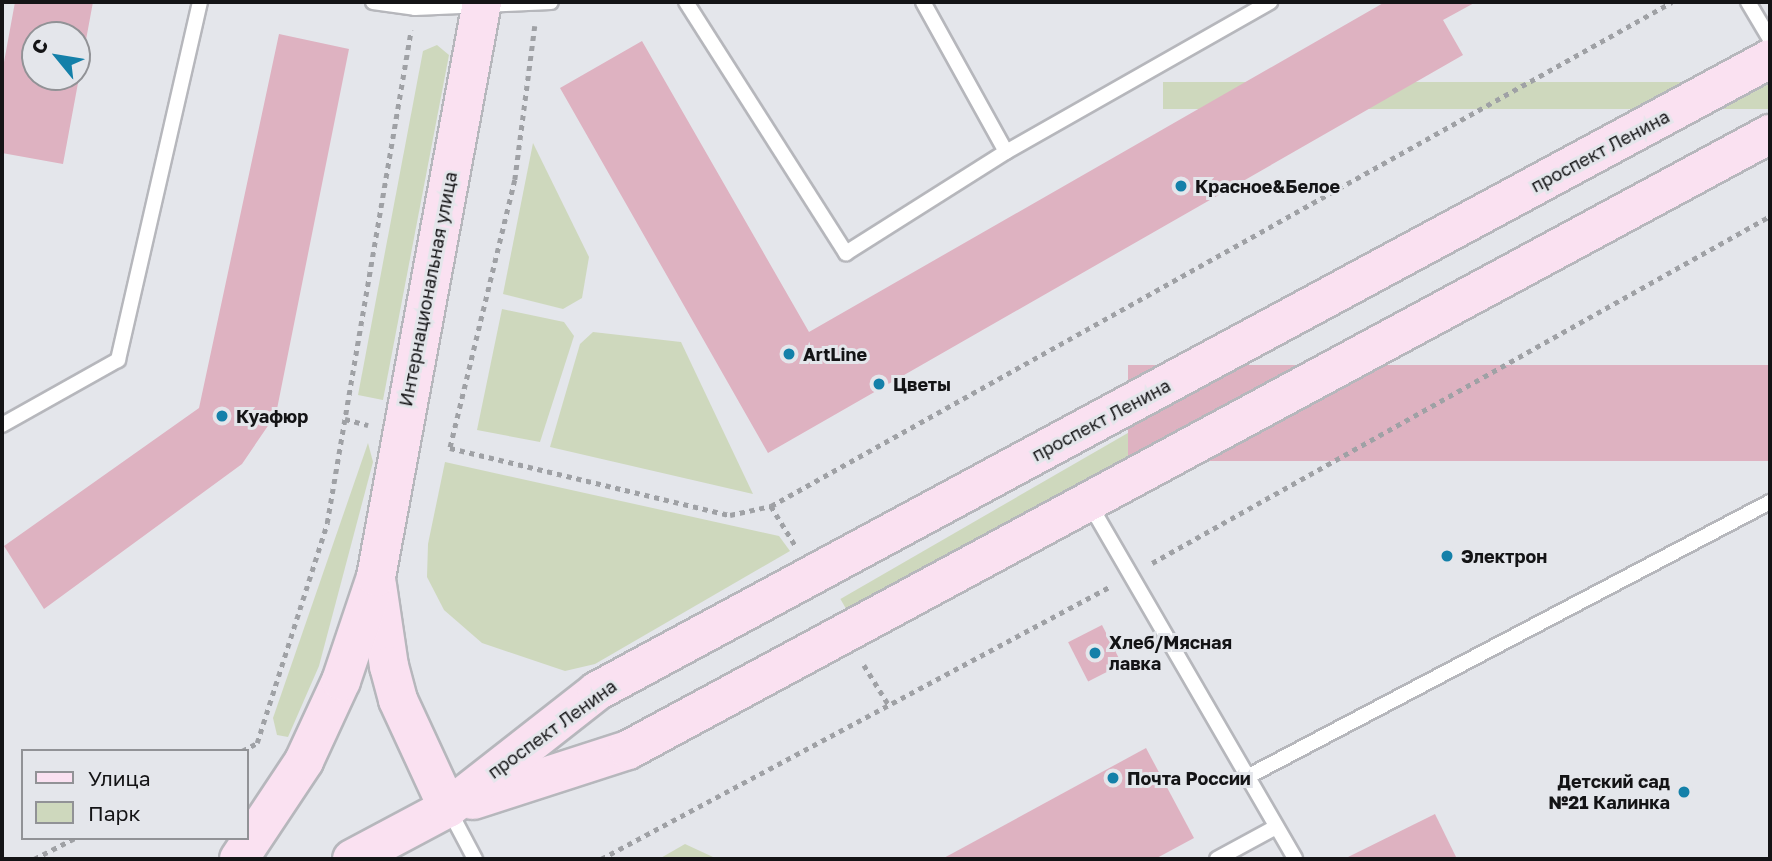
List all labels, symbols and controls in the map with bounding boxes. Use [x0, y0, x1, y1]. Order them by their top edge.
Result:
north arrow [21, 21, 91, 91]
text: С [26, 35, 52, 58]
street label: проспект Ленина [1527, 105, 1673, 197]
street label: Интернациональная улица [395, 170, 461, 408]
place label: Красное&Белое [1195, 175, 1340, 197]
marker: Красное&Белое [1173, 178, 1189, 194]
place label: ArtLine [803, 343, 867, 365]
marker: ArtLine [781, 346, 797, 362]
place label: Цветы [893, 373, 951, 395]
street label: проспект Ленина [1028, 374, 1174, 466]
marker: Цветы [871, 376, 887, 392]
place label: Куафюр [236, 405, 308, 427]
marker: Куафюр [214, 408, 230, 424]
place label: Электрон [1461, 545, 1547, 567]
marker: Электрон [1439, 548, 1455, 564]
place label: Хлеб/Мясная лавка [1109, 632, 1232, 674]
marker: Хлеб/Мясная лавка [1087, 645, 1103, 661]
street label: проспект Ленина [483, 675, 621, 783]
legend [21, 749, 248, 840]
text: Улица [88, 765, 151, 791]
place label: Почта России [1127, 767, 1251, 789]
marker: Почта России [1105, 770, 1121, 786]
place label: Детский сад №21 Калинка [1548, 771, 1670, 814]
marker: Детский сад №21 Калинка [1676, 784, 1692, 800]
text: Парк [88, 800, 141, 826]

